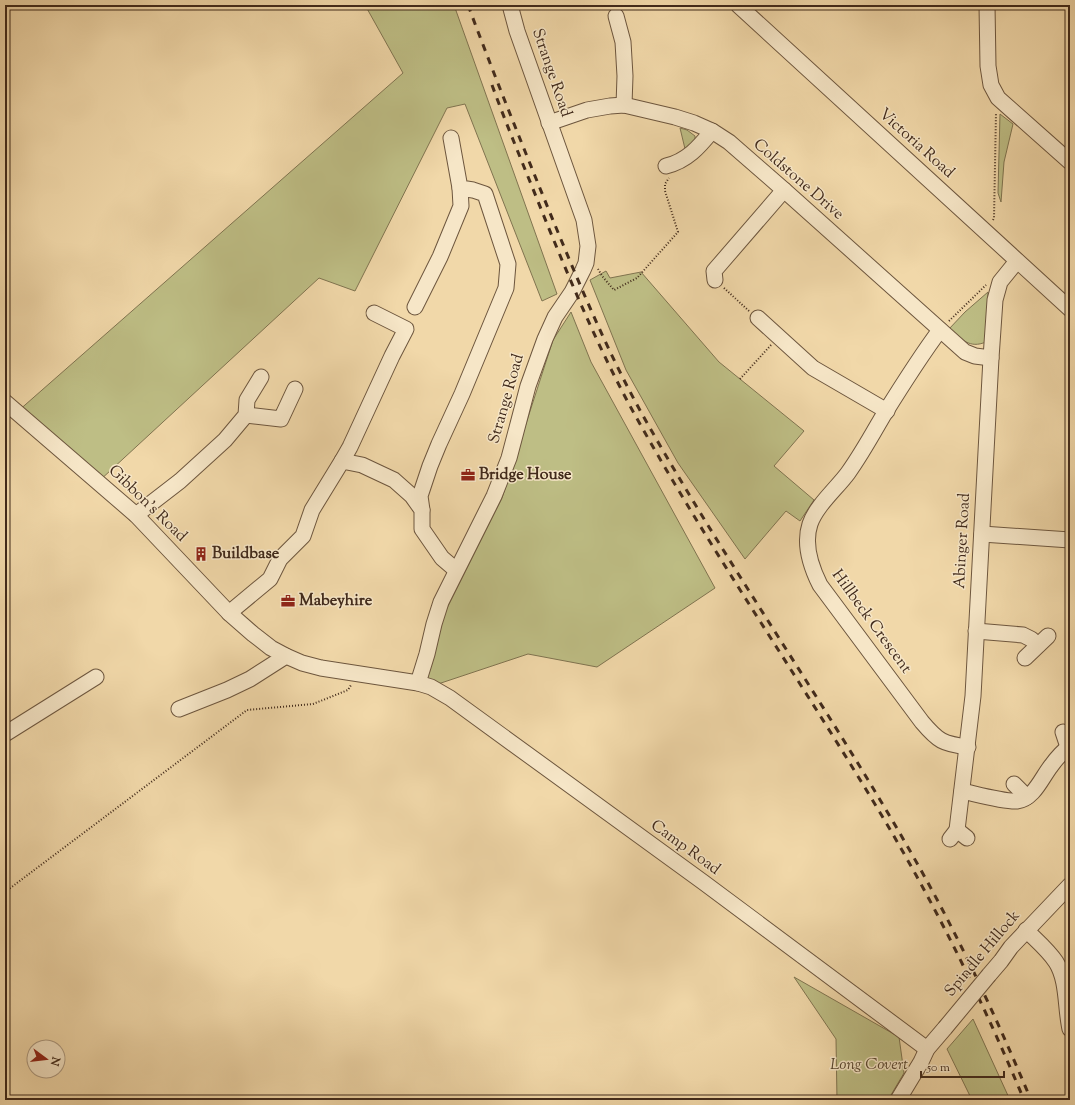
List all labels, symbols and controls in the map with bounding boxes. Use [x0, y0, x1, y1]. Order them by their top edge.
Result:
street label: Strange Road [525, 26, 577, 120]
street label: Victoria Road [873, 104, 959, 184]
street label: Coldstone Drive [748, 134, 848, 226]
street label: Strange Road [483, 351, 531, 447]
street label: Gibbon's Road [102, 460, 192, 548]
place label: Bridge House [479, 464, 572, 487]
office icon: Bridge House [460, 467, 476, 483]
street label: Abinger Road [949, 492, 977, 590]
place label: Buildbase [212, 543, 280, 566]
building icon: Buildbase [193, 546, 209, 562]
street label: Hillbeck Crescent [825, 565, 917, 679]
place label: Mabeyhire [299, 590, 373, 613]
office icon: Mabeyhire [280, 593, 296, 609]
street label: Camp Road [645, 815, 725, 881]
street label: Spindle Hillock [940, 905, 1026, 1002]
north arrow [26, 1039, 66, 1079]
scale bar [921, 1053, 1004, 1079]
text: N [46, 1054, 64, 1068]
park label: Long Covert [830, 1054, 908, 1077]
text: 50 m [926, 1059, 950, 1077]

